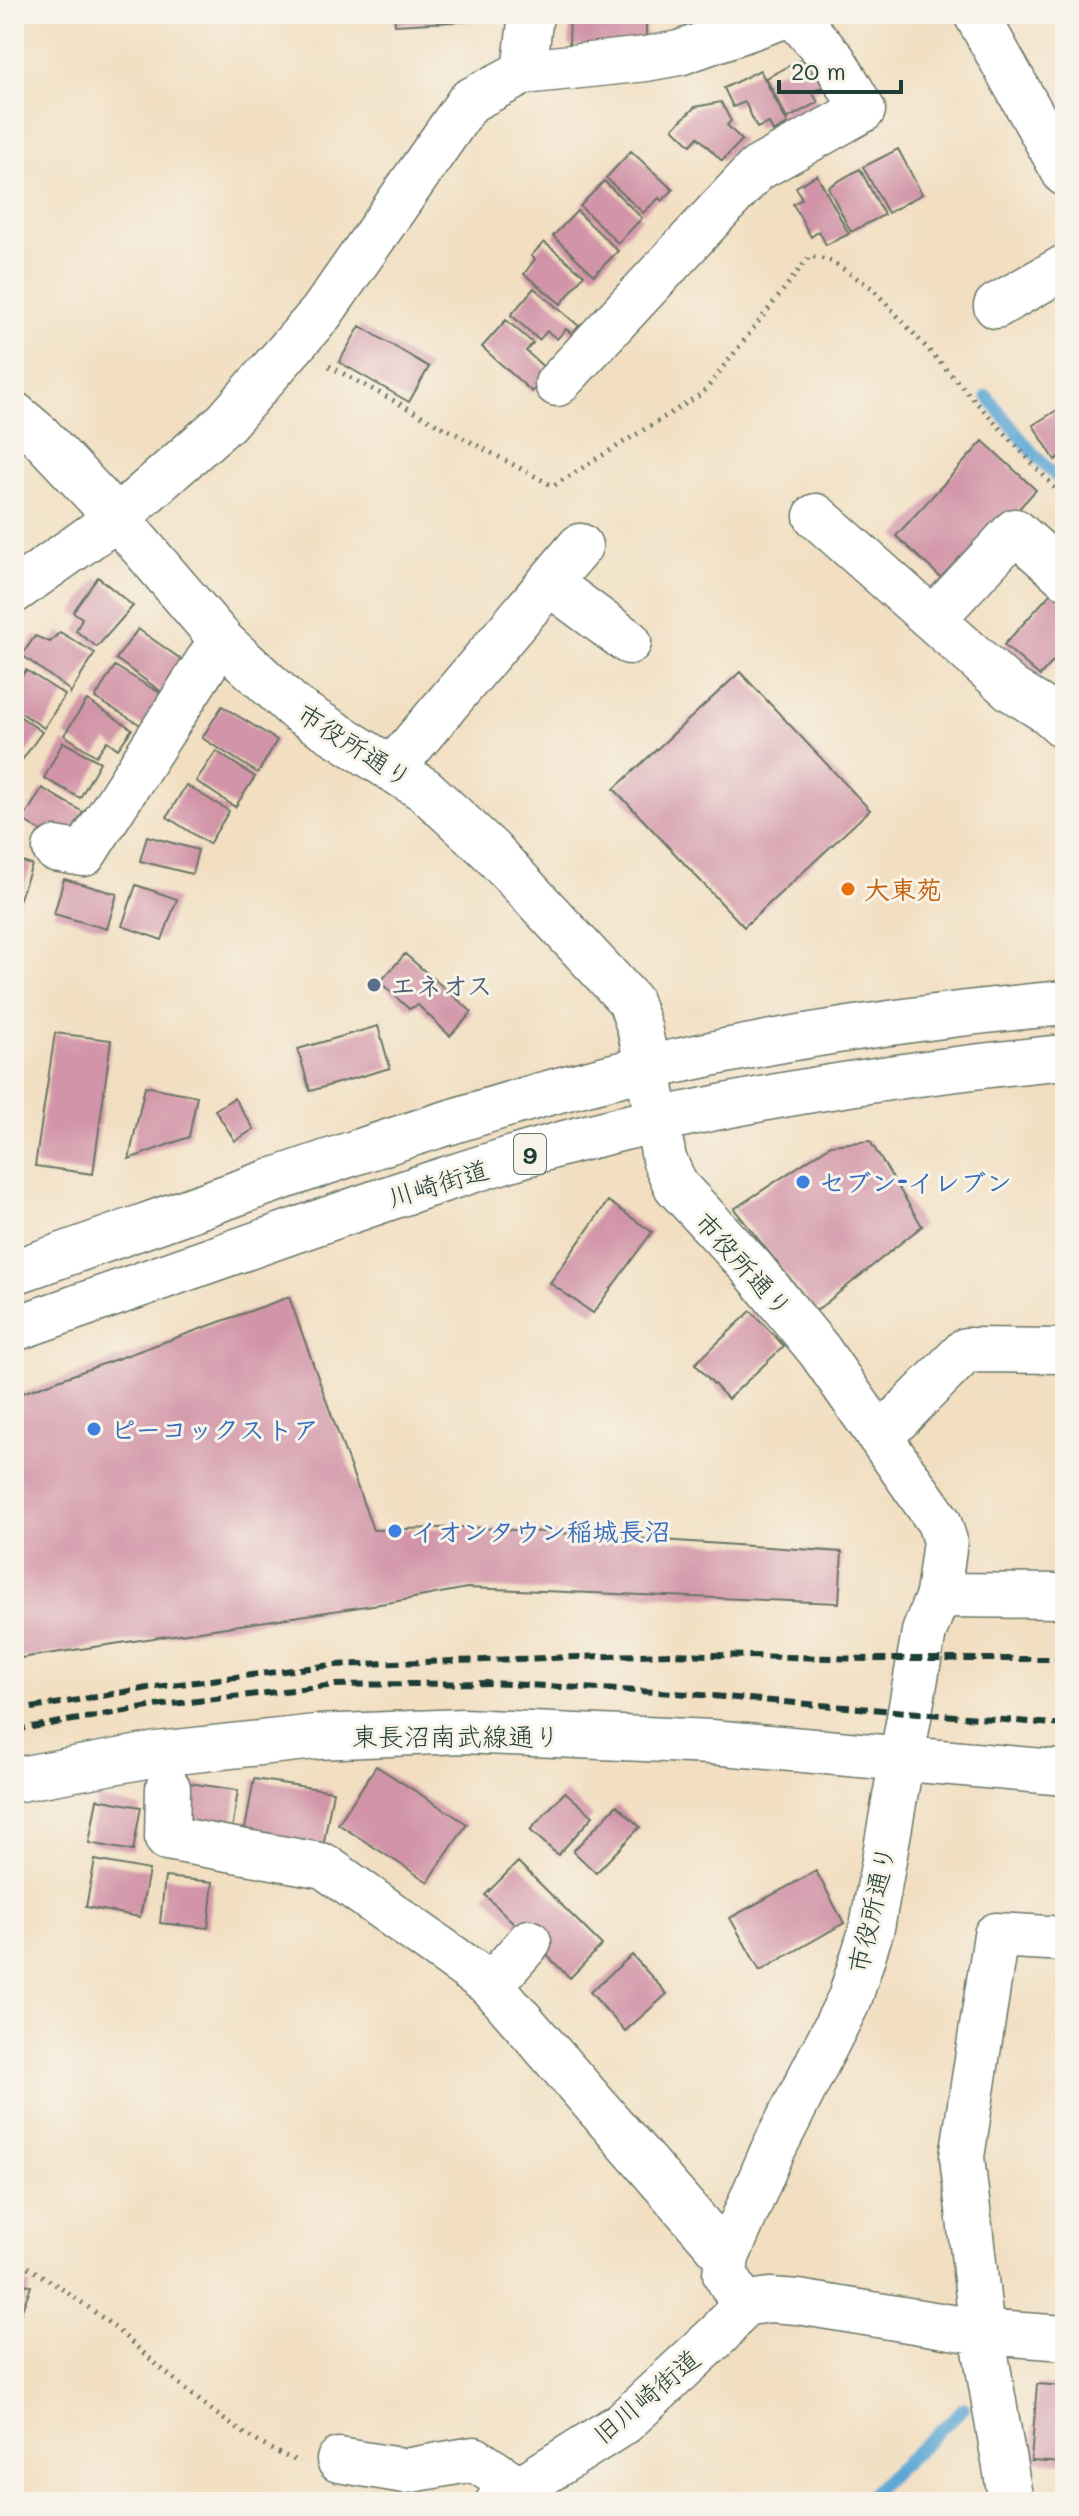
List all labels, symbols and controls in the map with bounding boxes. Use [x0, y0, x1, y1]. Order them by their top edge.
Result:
scale bar [779, 44, 901, 94]
text: 20 m [791, 55, 846, 86]
street label: 市役所通り [291, 695, 419, 795]
place label: 大東苑 [864, 872, 942, 906]
marker: 大東苑 [839, 880, 857, 898]
place label: エネオス [390, 968, 492, 1002]
marker: エネオス [365, 976, 383, 994]
road number: 9 [514, 1134, 546, 1174]
street label: 川崎街道 [383, 1152, 493, 1214]
place label: セブン-イレブン [819, 1165, 1012, 1199]
marker: セブン-イレブン [794, 1173, 812, 1191]
street label: 市役所通り [688, 1204, 800, 1324]
place label: ピーコックストア [110, 1412, 319, 1446]
marker: ピーコックストア [85, 1420, 103, 1438]
place label: イオンタウン稲城長沼 [411, 1514, 670, 1548]
marker: イオンタウン稲城長沼 [386, 1522, 404, 1540]
street label: 東長沼南武線通り [352, 1719, 560, 1753]
street label: 市役所通り [840, 1842, 902, 1976]
street label: 旧川崎街道 [585, 2341, 707, 2451]

